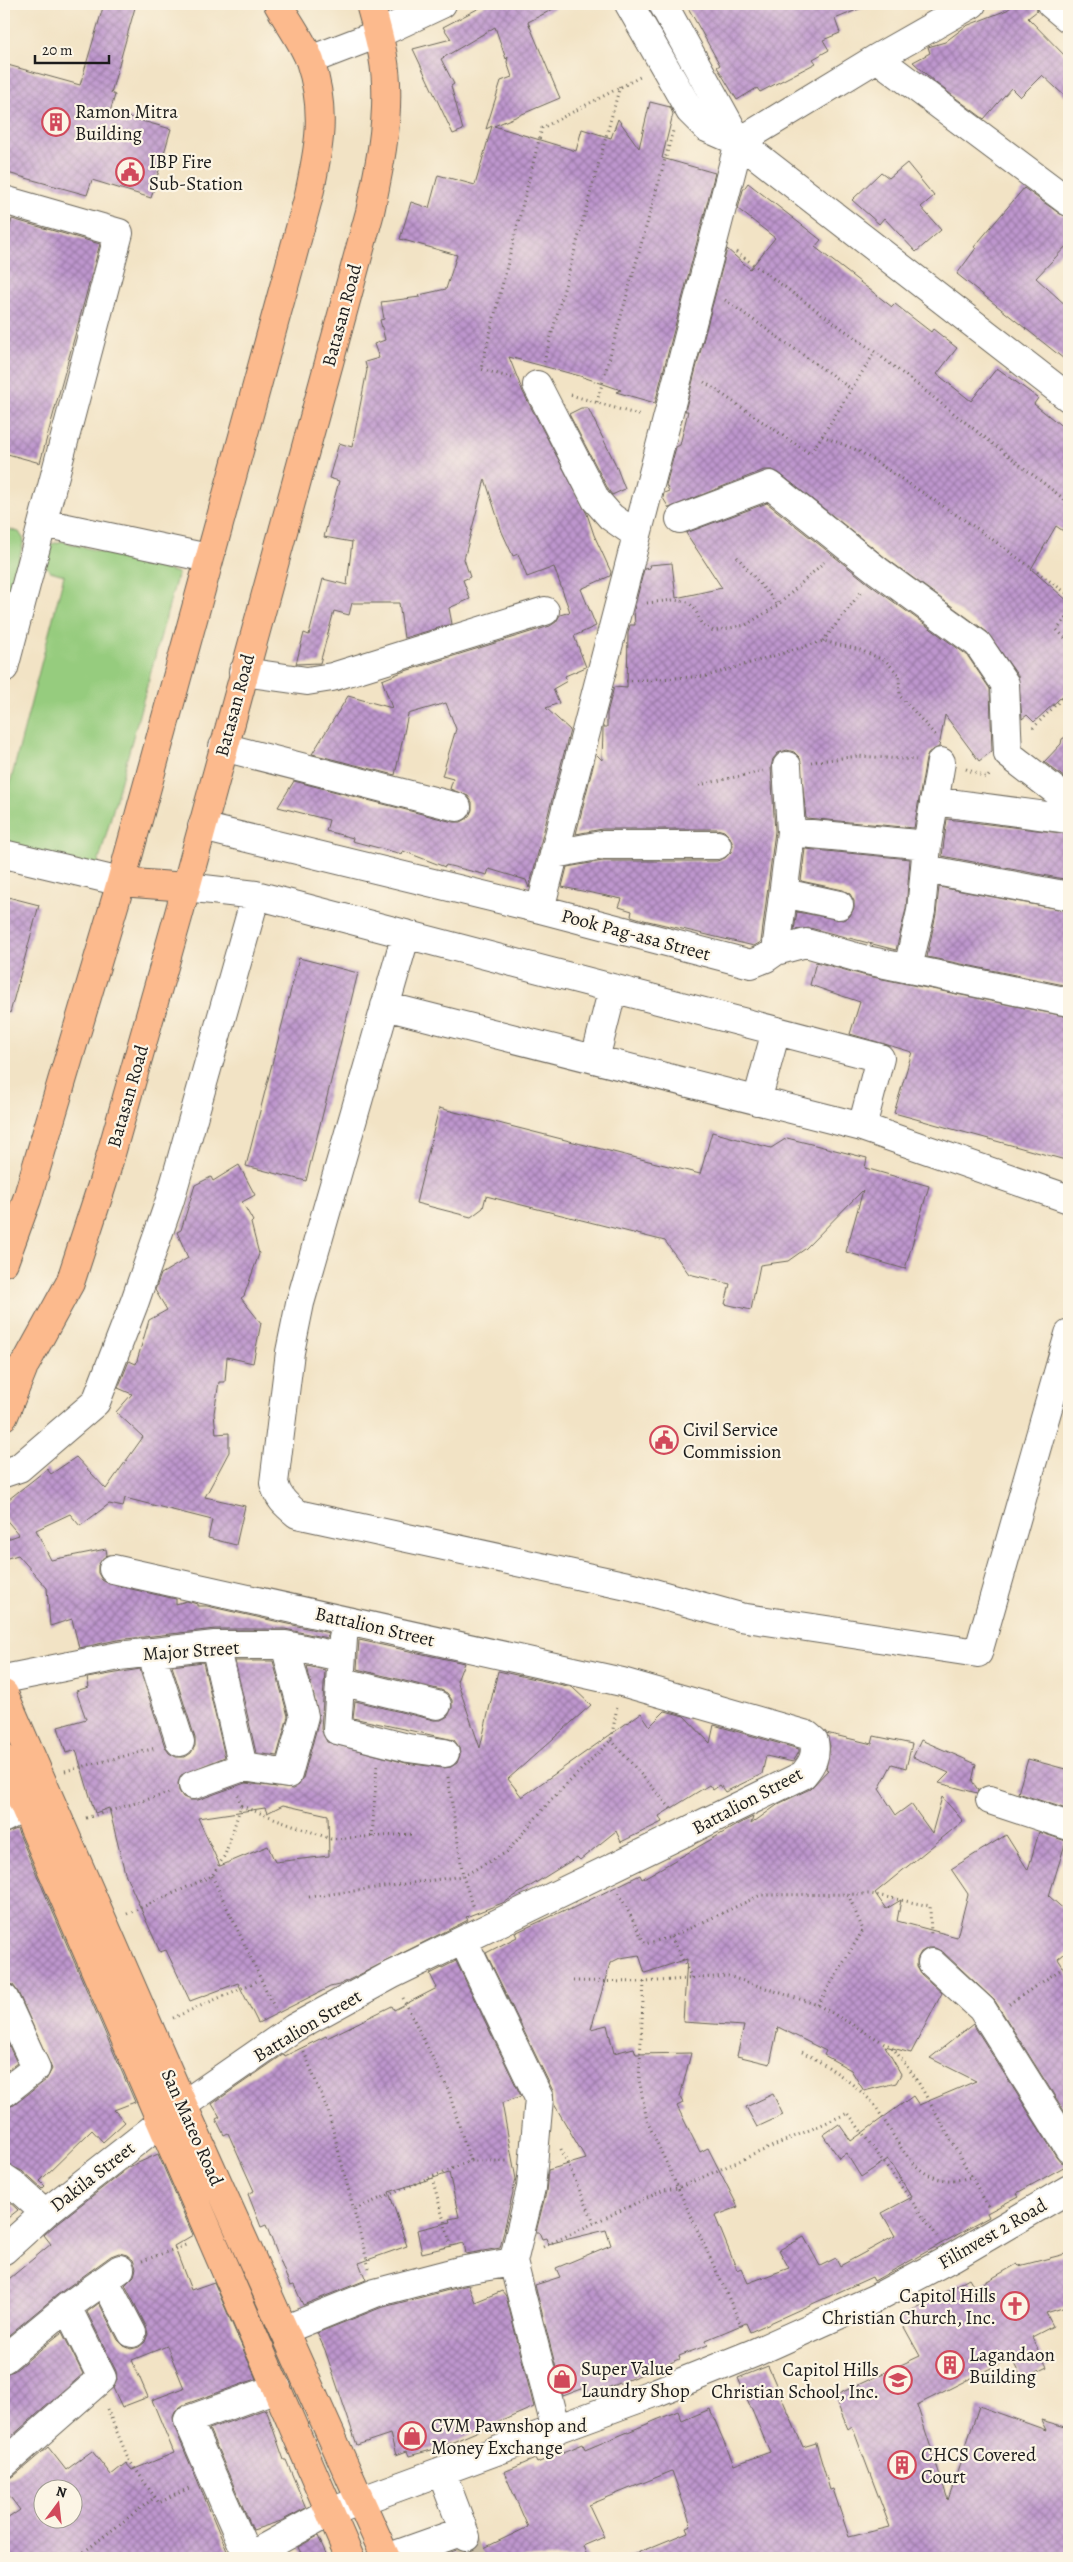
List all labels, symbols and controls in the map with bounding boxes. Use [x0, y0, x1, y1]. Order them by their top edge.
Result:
scale bar [35, 32, 109, 64]
text: 20 m [42, 40, 73, 60]
place label: Ramon Mitra Building [75, 99, 178, 147]
building icon: Ramon Mitra Building [41, 107, 71, 137]
place label: IBP Fire Sub-Station [149, 149, 243, 197]
public building icon: IBP Fire Sub-Station [115, 157, 145, 187]
street label: Batasan Road [316, 260, 368, 370]
street label: Batasan Road [209, 650, 261, 760]
street label: Pook Pag-asa Street [558, 903, 713, 967]
street label: Batasan Road [101, 1041, 155, 1151]
place label: Civil Service Commission [683, 1417, 781, 1465]
public building icon: Civil Service Commission [649, 1425, 679, 1455]
street label: Battalion Street [312, 1601, 437, 1653]
street label: Major Street [142, 1635, 240, 1667]
street label: Battalion Street [688, 1761, 807, 1841]
street label: Battalion Street [249, 1983, 366, 2068]
street label: San Mateo Road [155, 2065, 230, 2191]
street label: Dakila Street [45, 2135, 140, 2218]
street label: Filinvest 2 Road [933, 2192, 1052, 2275]
place label: Capitol Hills Christian Church, Inc. [822, 2283, 996, 2331]
church icon: Capitol Hills Christian Church, Inc. [1000, 2291, 1030, 2321]
place label: Lagandaon Building [969, 2342, 1055, 2390]
building icon: Lagandaon Building [935, 2350, 965, 2380]
place label: Super Value Laundry Shop [581, 2356, 690, 2404]
place label: Capitol Hills Christian School, Inc. [711, 2357, 879, 2405]
shop icon: Super Value Laundry Shop [547, 2364, 577, 2394]
school or university icon: Capitol Hills Christian School, Inc. [883, 2365, 913, 2395]
place label: CVM Pawnshop and Money Exchange [431, 2413, 588, 2461]
shop icon: CVM Pawnshop and Money Exchange [397, 2421, 427, 2451]
place label: CHCS Covered Court [921, 2442, 1037, 2490]
building icon: CHCS Covered Court [887, 2450, 917, 2480]
north arrow [32, 2480, 82, 2530]
text: N [54, 2481, 69, 2502]

